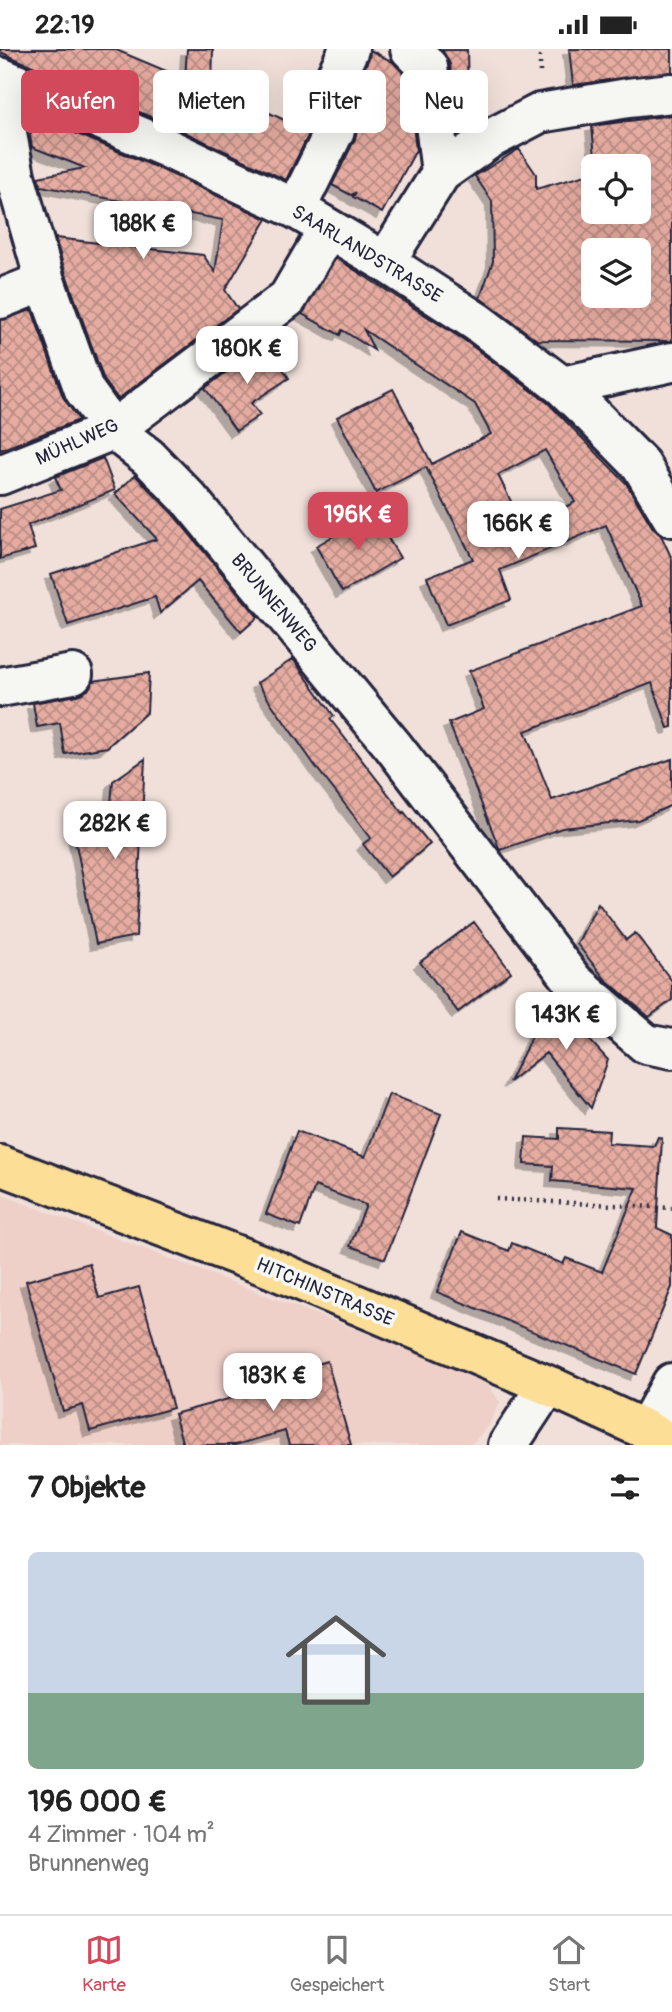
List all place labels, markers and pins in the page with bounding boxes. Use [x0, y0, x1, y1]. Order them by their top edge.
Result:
pin: 188K € [86, 201, 200, 261]
pin: 180K € [190, 327, 304, 386]
pin: 196K € [301, 493, 415, 552]
pin: 166K € [461, 501, 575, 561]
pin: 282K € [58, 801, 172, 861]
pin: 143K € [509, 993, 623, 1052]
pin: 183K € [216, 1353, 330, 1413]

